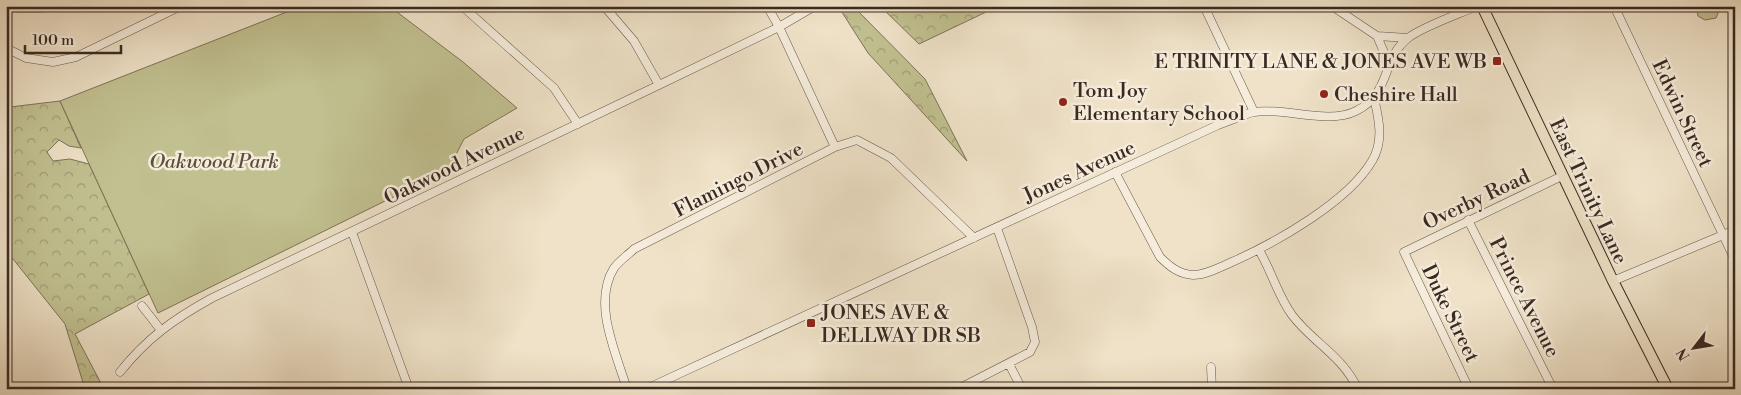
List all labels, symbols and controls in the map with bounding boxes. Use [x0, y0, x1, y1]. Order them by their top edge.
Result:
scale bar [25, 22, 121, 54]
text: 100 m [32, 31, 74, 50]
place label: E TRINITY LANE & JONES AVE WB [1154, 50, 1487, 75]
marker: E TRINITY LANE & JONES AVE WB [1491, 55, 1503, 67]
street label: Edwin Street [1646, 56, 1718, 172]
place label: Tom Joy Elementary School [1073, 79, 1245, 127]
place label: Cheshire Hall [1334, 83, 1458, 108]
marker: Cheshire Hall [1318, 88, 1330, 100]
marker: Tom Joy Elementary School [1057, 96, 1069, 108]
street label: East Trinity Lane [1543, 115, 1632, 268]
street label: Oakwood Avenue [380, 121, 529, 211]
street label: Jones Avenue [1019, 136, 1140, 210]
street label: Flamingo Drive [670, 137, 808, 224]
park label: Oakwood Park [149, 150, 279, 175]
street label: Overby Road [1419, 164, 1535, 236]
street label: Prince Avenue [1483, 233, 1565, 362]
street label: Duke Street [1415, 261, 1484, 367]
place label: JONES AVE & DELLWAY DR SB [820, 301, 981, 349]
marker: JONES AVE & DELLWAY DR SB [805, 317, 817, 329]
north arrow [1668, 322, 1718, 372]
text: N [1673, 345, 1694, 364]

